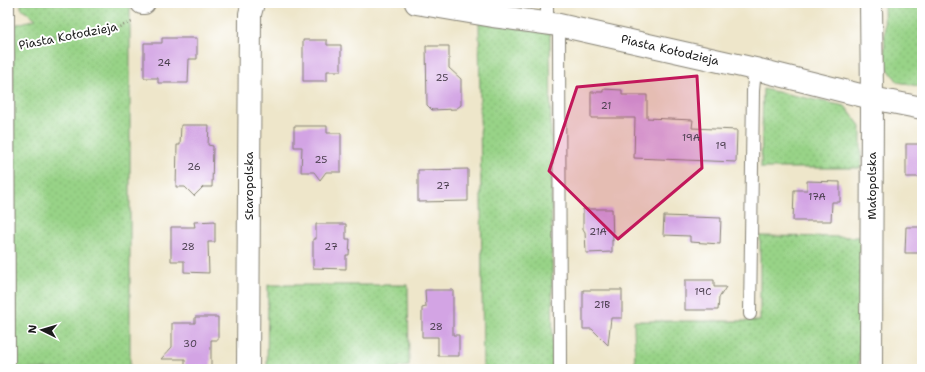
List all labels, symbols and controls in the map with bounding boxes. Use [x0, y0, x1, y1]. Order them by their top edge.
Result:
street label: Piasta Kołodzieja [17, 18, 119, 53]
street label: Piasta Kołodzieja [619, 31, 721, 69]
house number: 24 [157, 56, 171, 69]
house number: 25 [436, 71, 448, 84]
house number: 21 [601, 99, 611, 112]
house number: 19A [682, 131, 700, 144]
house number: 19 [716, 139, 726, 152]
street label: Staropolska [241, 151, 257, 220]
street label: Małopolska [864, 152, 880, 220]
house number: 25 [315, 153, 327, 166]
house number: 26 [187, 160, 201, 173]
house number: 27 [436, 179, 450, 192]
house number: 17A [808, 190, 826, 203]
house number: 21A [589, 225, 607, 238]
house number: 28 [181, 240, 195, 253]
house number: 27 [324, 240, 338, 253]
house number: 19C [695, 285, 711, 298]
house number: 21B [594, 298, 610, 311]
north arrow [22, 310, 62, 350]
house number: 28 [429, 320, 443, 333]
text: N [25, 324, 40, 334]
house number: 30 [183, 337, 197, 350]

